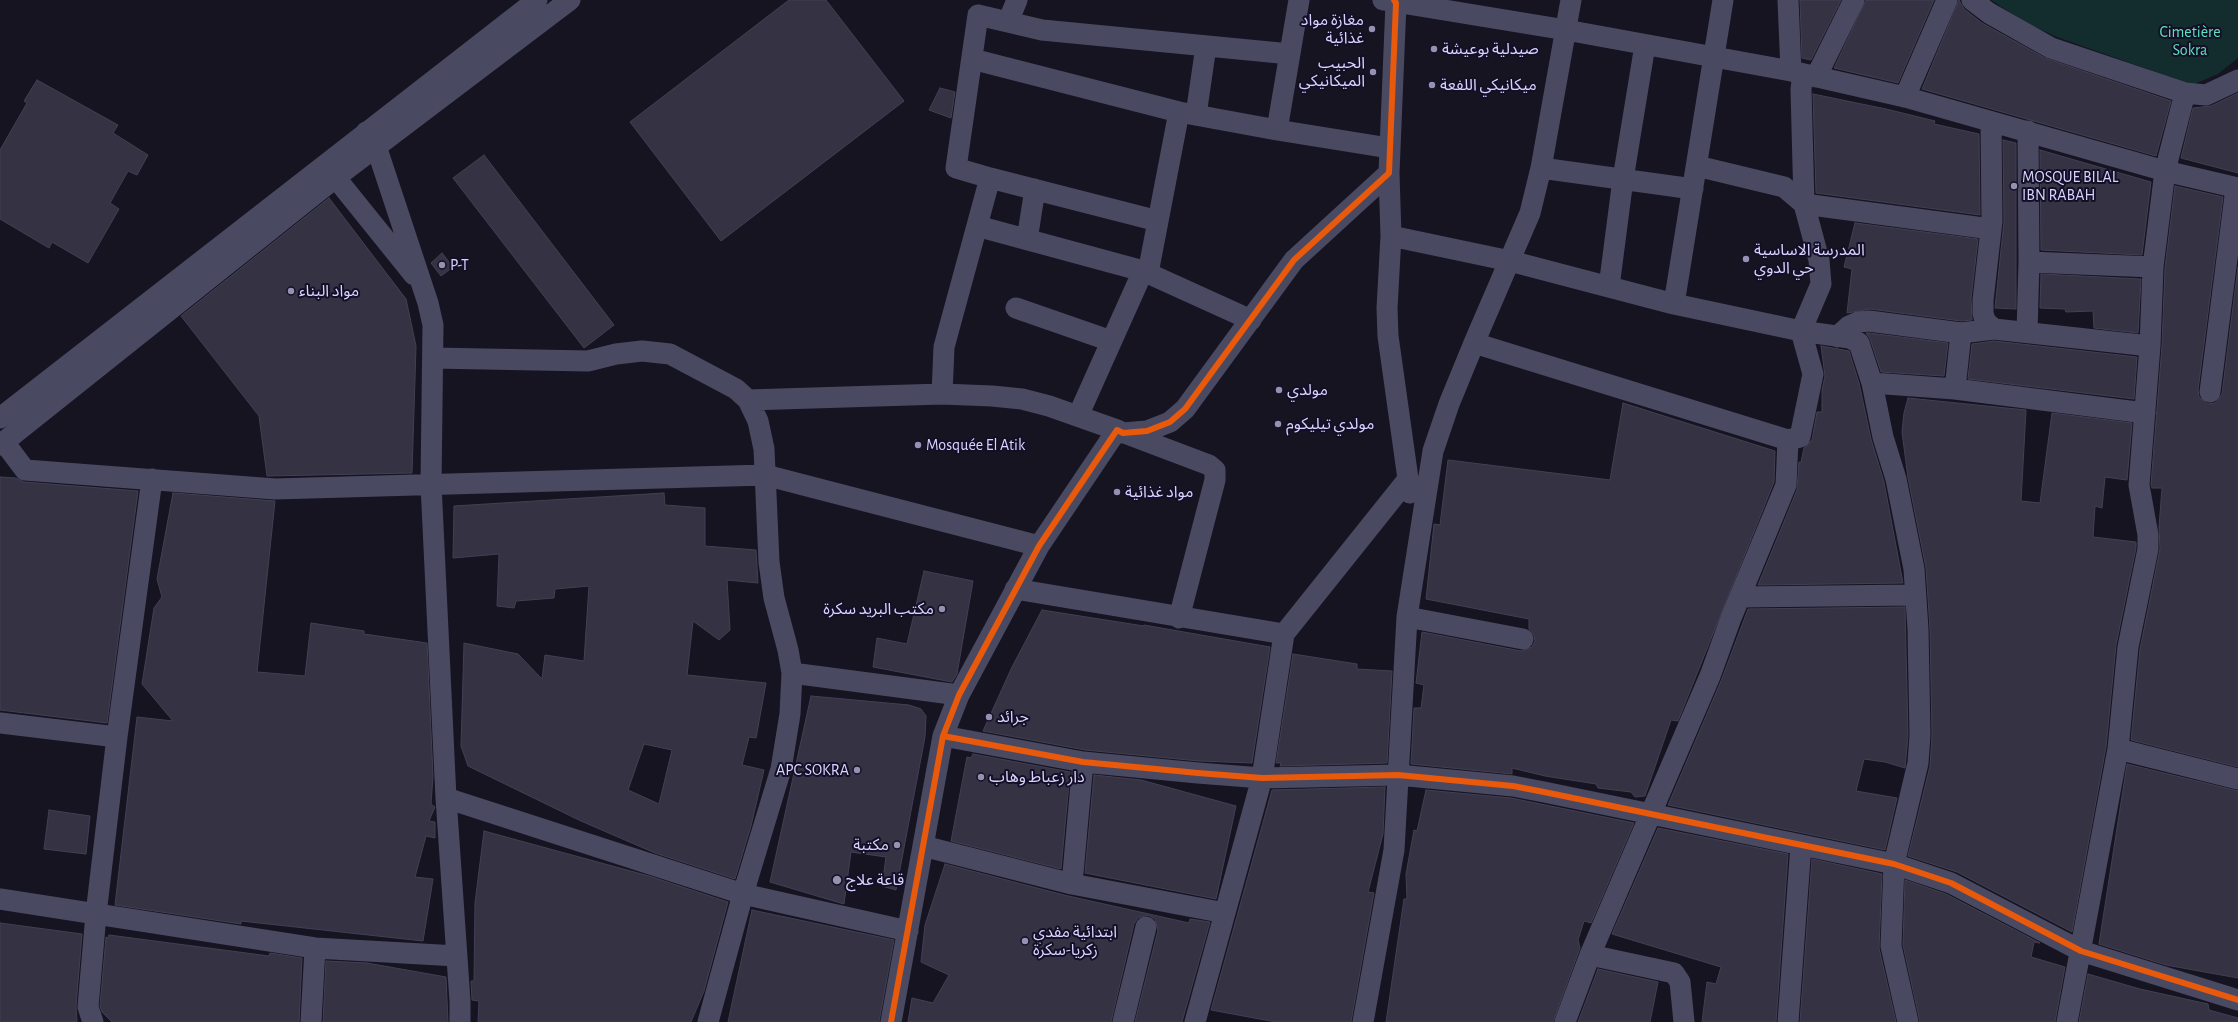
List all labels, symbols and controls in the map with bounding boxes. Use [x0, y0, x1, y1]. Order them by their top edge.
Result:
place label: مغازة مواد غذائية [1301, 10, 1364, 48]
park label: Cimetière Sokra [2159, 22, 2221, 60]
marker: مغازة مواد غذائية [1367, 24, 1377, 34]
place label: صيدلية بوعيشة [1442, 39, 1539, 59]
marker: صيدلية بوعيشة [1429, 44, 1439, 54]
place label: الحبيب الميكانيكي [1299, 53, 1365, 91]
marker: الحبيب الميكانيكي [1368, 67, 1378, 77]
place label: ميكانيكي اللفعة [1440, 75, 1537, 95]
marker: ميكانيكي اللفعة [1427, 80, 1437, 90]
place label: MOSQUE BILAL IBN RABAH [2022, 167, 2118, 205]
marker: MOSQUE BILAL IBN RABAH [2009, 181, 2019, 191]
place label: المدرسة الاساسية حي الدوي [1754, 240, 1865, 278]
marker: المدرسة الاساسية حي الدوي [1741, 254, 1751, 264]
place label: P-T [450, 255, 469, 275]
marker: P-T [437, 260, 447, 270]
place label: مواد البناء [299, 281, 359, 301]
marker: مواد البناء [286, 286, 296, 296]
place label: مولدي [1287, 380, 1328, 400]
marker: مولدي [1274, 385, 1284, 395]
place label: مولدي تيليكوم [1286, 414, 1374, 434]
marker: مولدي تيليكوم [1273, 419, 1283, 429]
place label: Mosquée El Atik [926, 435, 1025, 455]
marker: Mosquée El Atik [913, 440, 923, 450]
place label: مواد غذائية [1125, 482, 1193, 502]
marker: مواد غذائية [1112, 487, 1122, 497]
place label: مكتب البريد سكرة [823, 599, 934, 619]
marker: مكتب البريد سكرة [937, 604, 947, 614]
place label: جرائد [997, 707, 1029, 727]
marker: جرائد [984, 712, 994, 722]
place label: APC SOKRA [776, 760, 849, 780]
marker: APC SOKRA [852, 765, 862, 775]
place label: دار زعباط وهاب [989, 767, 1085, 787]
marker: دار زعباط وهاب [976, 772, 986, 782]
place label: مكتبة [853, 835, 889, 855]
marker: مكتبة [892, 840, 902, 850]
place label: قاعة علاج [846, 870, 904, 890]
marker: قاعة علاج [831, 874, 843, 886]
place label: ابتدائية مفدي زكريا-سكرة [1033, 922, 1117, 960]
marker: ابتدائية مفدي زكريا-سكرة [1020, 936, 1030, 946]

